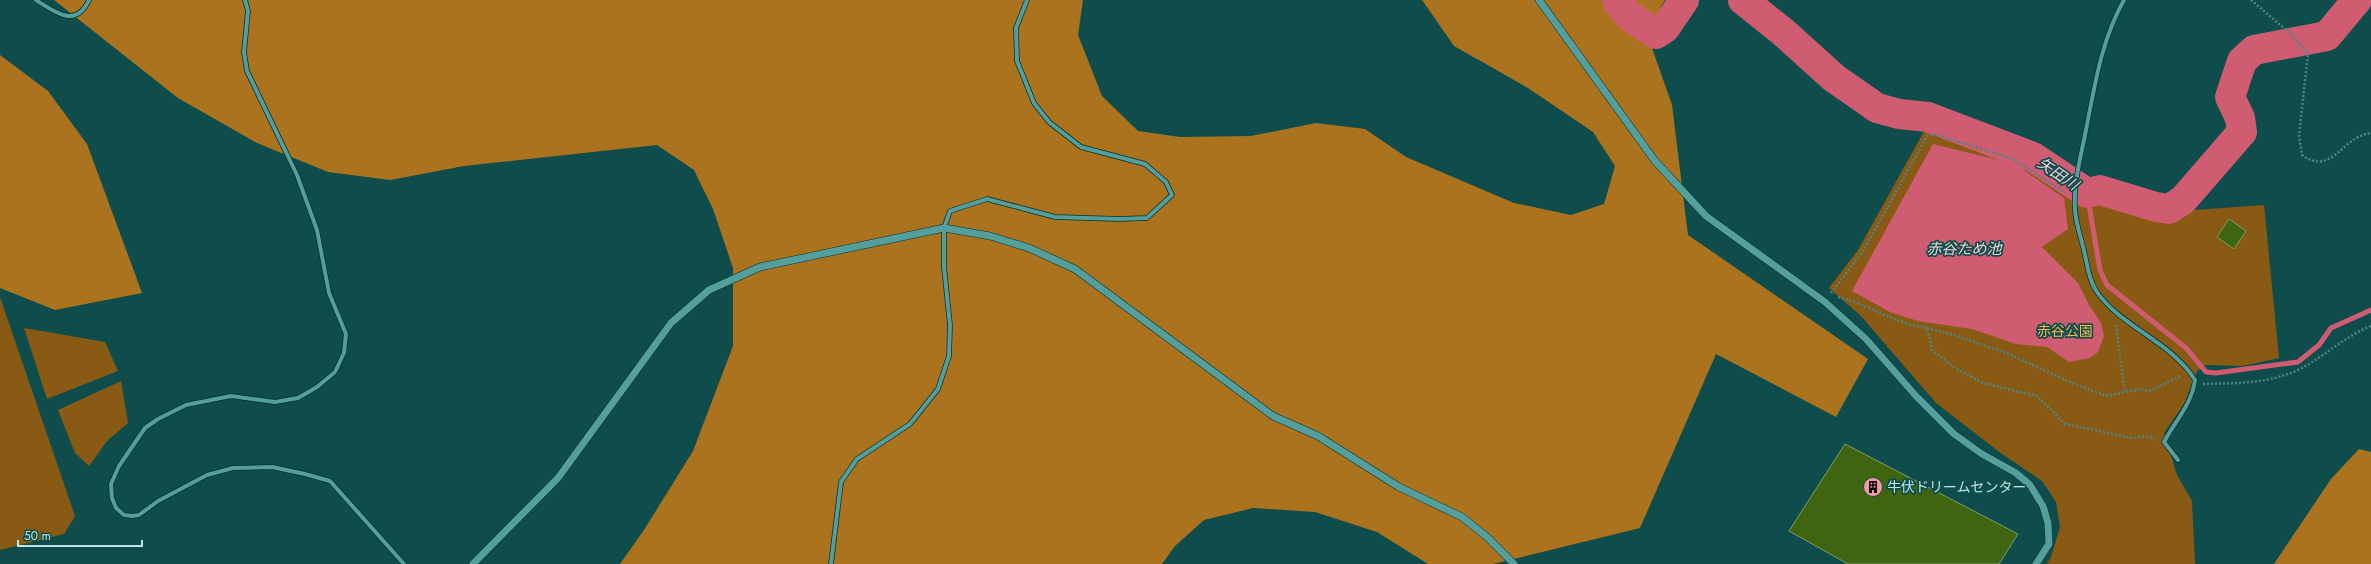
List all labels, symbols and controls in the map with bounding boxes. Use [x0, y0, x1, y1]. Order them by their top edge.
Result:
water label: 矢田川 [2033, 152, 2084, 197]
water label: 赤谷ため池 [1926, 238, 2003, 260]
park label: 赤谷公園 [2037, 321, 2093, 341]
building icon: 牛伏ドリームセンター [1862, 476, 1884, 498]
place label: 牛伏ドリームセンター [1887, 477, 2027, 497]
scale bar [18, 522, 142, 548]
text: 50 m [24, 527, 51, 545]

